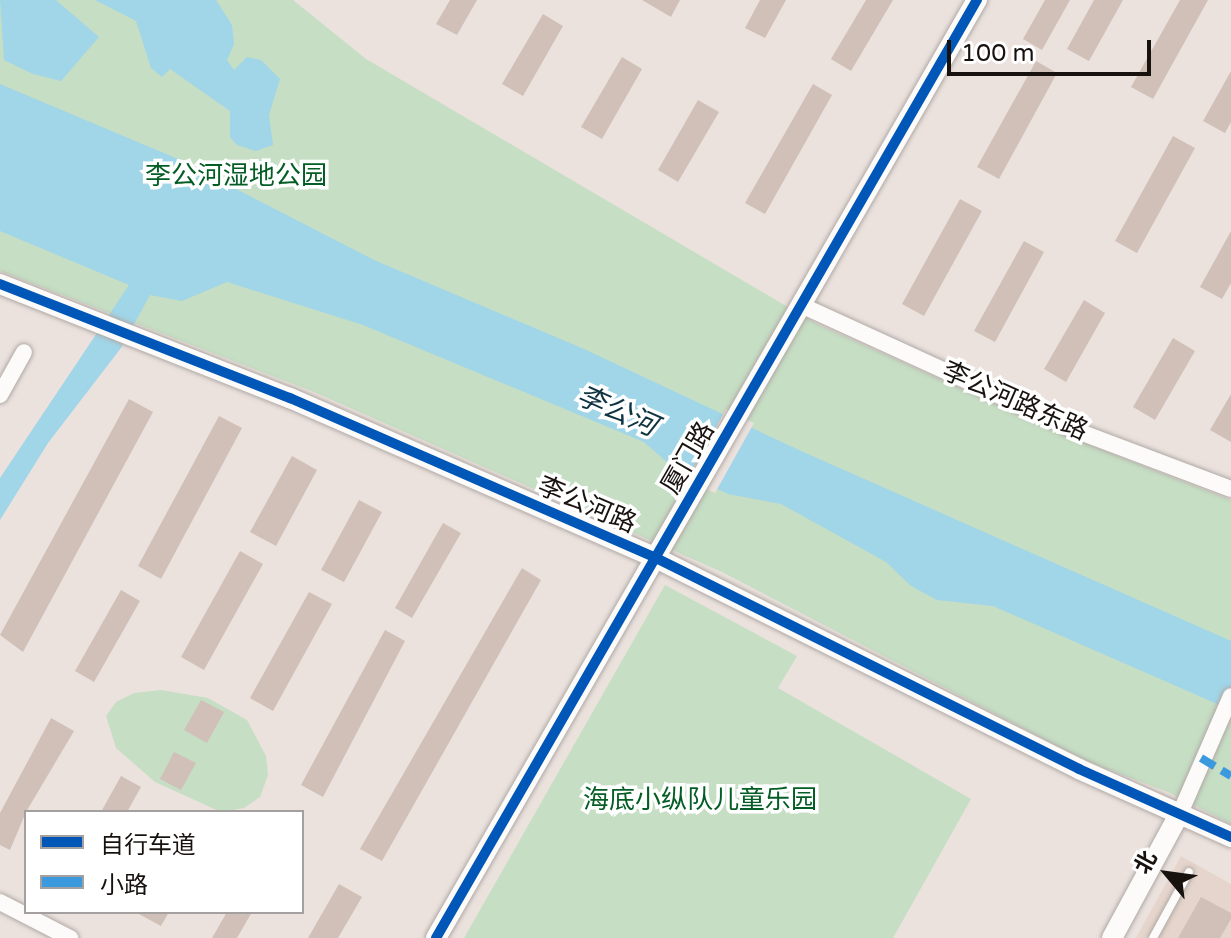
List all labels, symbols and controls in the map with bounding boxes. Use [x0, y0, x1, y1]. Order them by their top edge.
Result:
scale bar [951, 24, 1155, 74]
text: 100 m [961, 39, 1035, 68]
park label: 李公河湿地公园 [145, 160, 327, 192]
street label: 李公河路东路 [937, 355, 1093, 447]
water label: 李公河 [572, 379, 662, 443]
street label: 厦门路 [655, 416, 721, 500]
street label: 李公河路 [533, 470, 641, 540]
park label: 海底小纵队儿童乐园 [583, 784, 817, 816]
legend [24, 810, 304, 914]
text: 自行车道 [100, 831, 196, 860]
north arrow [1127, 834, 1207, 914]
text: 北 [1129, 846, 1163, 878]
text: 小路 [100, 871, 148, 900]

